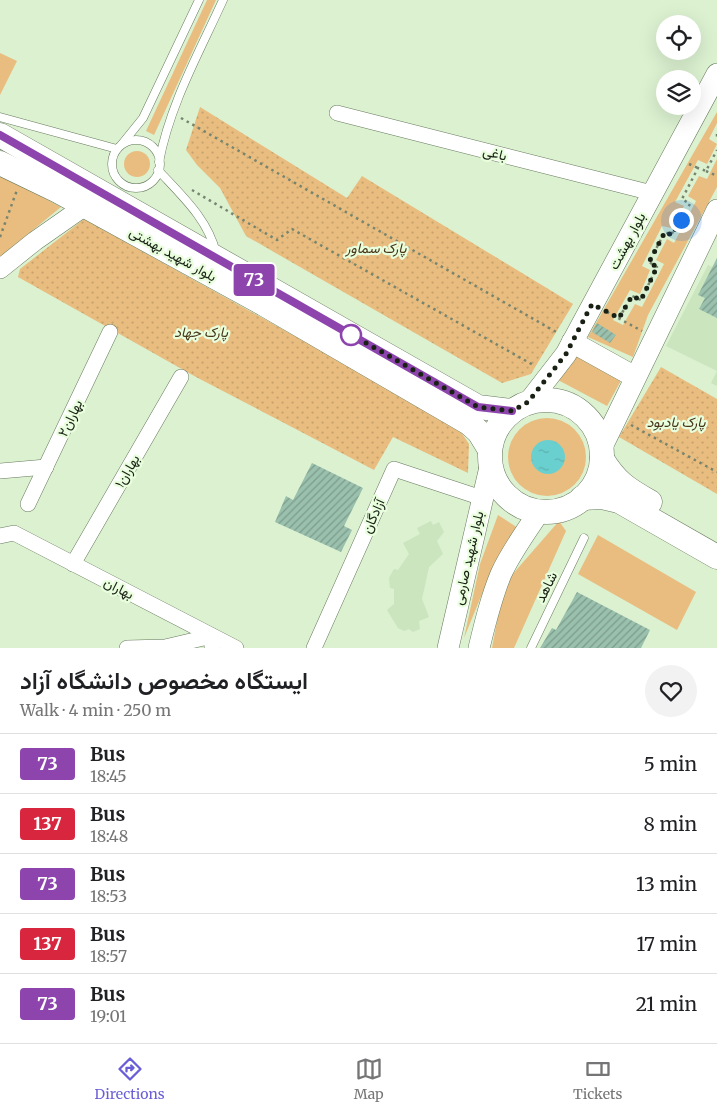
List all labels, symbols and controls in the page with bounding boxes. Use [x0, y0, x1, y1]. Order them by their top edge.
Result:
map controls [656, 15, 701, 115]
button: locate [656, 15, 701, 60]
button: layers [656, 70, 701, 115]
street label: باغی [481, 141, 509, 165]
your location [669, 208, 694, 233]
street label: بلوار بهشت [604, 209, 650, 273]
street label: بلوار شهید بهشتی [126, 223, 220, 285]
park label: پارک سماور [345, 239, 407, 258]
line badge: 73 [232, 264, 276, 296]
text: 73 [244, 268, 264, 291]
park label: پارک جهاد [174, 323, 228, 342]
unlabelled marker [340, 324, 362, 346]
street label: بهاران۲ [54, 397, 86, 439]
park label: پارک یادبود [647, 413, 706, 432]
street label: بهاران۱ [110, 451, 144, 491]
street label: آزادگان [357, 494, 389, 536]
street label: بلوار شهید صارمی [448, 509, 488, 607]
street label: شاهد [531, 569, 561, 605]
street label: بهاران [101, 573, 137, 603]
text: ایستگاه مخصوص دانشگاه آزاد [20, 665, 308, 696]
button: heart [645, 665, 697, 717]
text: Walk · 4 min · 250 m [20, 700, 171, 720]
text: Bus [90, 742, 125, 766]
text: 73 [37, 752, 58, 775]
text: 5 min [644, 752, 697, 776]
text: 18:45 [90, 766, 127, 786]
text: Bus [90, 802, 125, 826]
text: 137 [33, 812, 62, 835]
text: 8 min [644, 812, 697, 836]
text: 18:48 [90, 826, 128, 846]
text: Bus [90, 862, 125, 886]
text: 73 [37, 872, 58, 895]
text: 13 min [636, 872, 697, 896]
text: 18:53 [90, 886, 127, 906]
text: Bus [90, 922, 125, 946]
text: 137 [33, 932, 62, 955]
text: 17 min [637, 932, 697, 956]
text: 18:57 [90, 946, 127, 966]
text: Bus [90, 982, 125, 1006]
text: 73 [37, 992, 58, 1015]
text: 21 min [636, 992, 697, 1016]
text: 19:01 [90, 1006, 126, 1026]
tab: Directions [95, 1055, 165, 1103]
tab: Map [354, 1055, 384, 1103]
tab: Tickets [573, 1055, 622, 1103]

